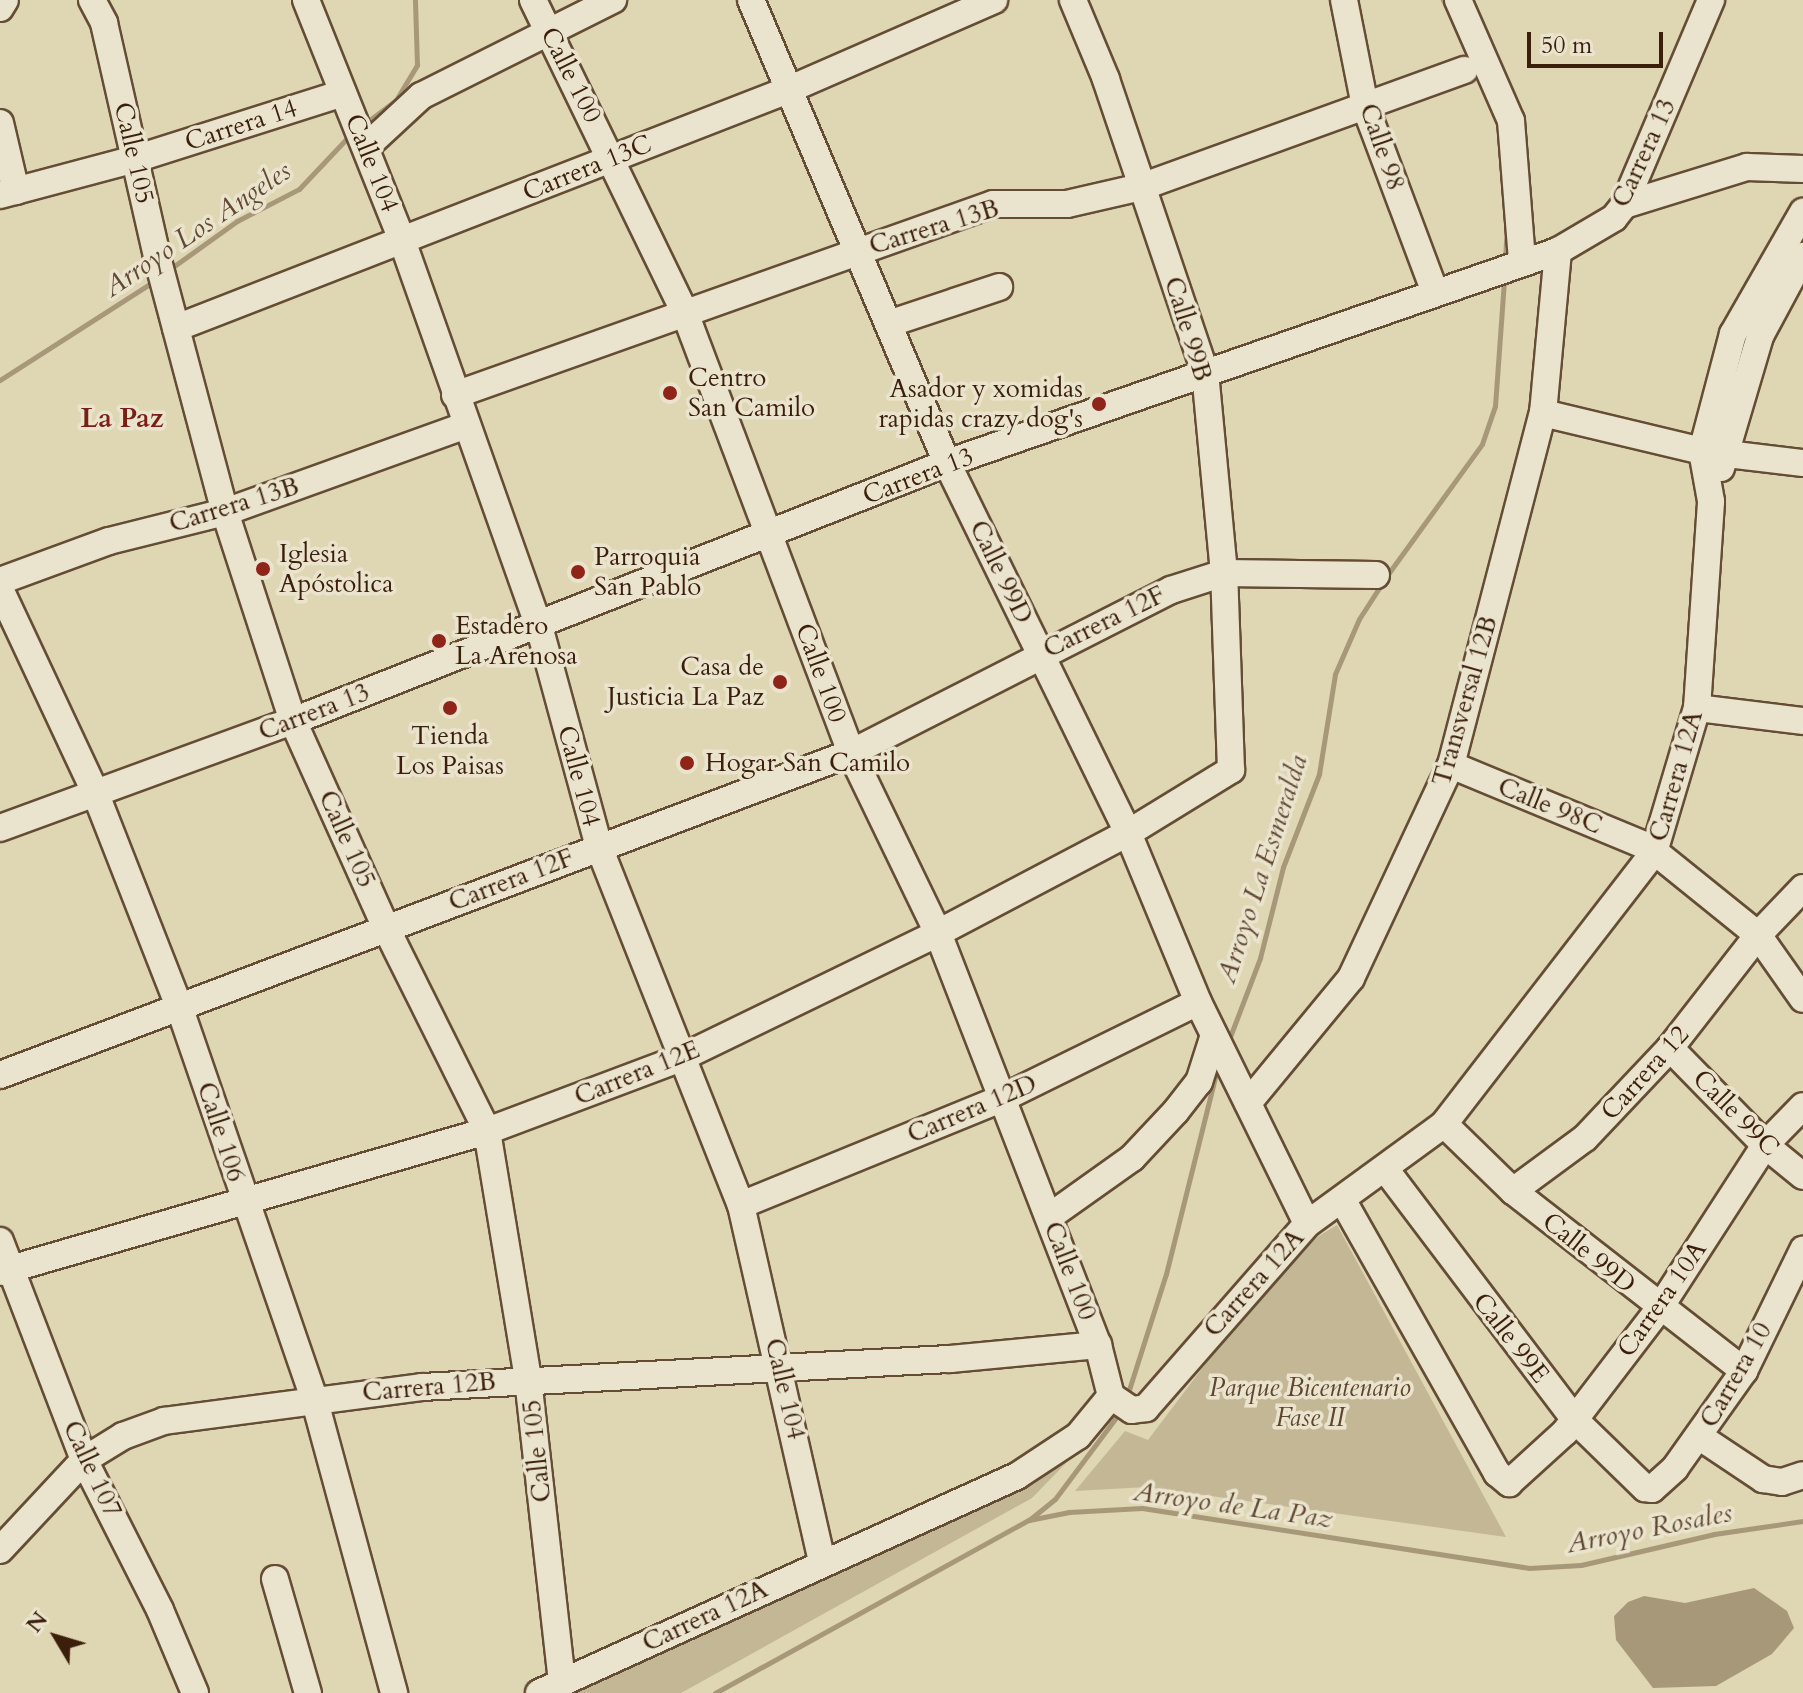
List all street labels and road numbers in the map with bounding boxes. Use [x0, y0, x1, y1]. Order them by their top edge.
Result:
street label: Calle 100 [534, 22, 608, 128]
street label: Carrera 14 [181, 92, 301, 158]
street label: Carrera 13 [1605, 94, 1683, 212]
street label: Calle 105 [107, 99, 161, 207]
street label: Calle 98 [1353, 99, 1411, 195]
street label: Calle 104 [338, 109, 406, 217]
street label: Carrera 13C [518, 128, 656, 208]
street label: Carrera 13B [865, 193, 1003, 261]
street label: Calle 99B [1157, 273, 1219, 385]
street label: Carrera 13 [858, 441, 978, 511]
street label: Carrera 13B [165, 471, 303, 539]
street label: Calle 99D [963, 515, 1039, 629]
street label: Carrera 12F [1038, 579, 1170, 665]
street label: Transversal 12B [1426, 612, 1504, 790]
street label: Calle 100 [789, 619, 853, 727]
street label: Carrera 13 [254, 677, 374, 747]
street label: Carrera 12A [1642, 707, 1710, 845]
street label: Calle 104 [551, 722, 607, 830]
street label: Calle 98C [1493, 771, 1607, 841]
street label: Calle 105 [312, 786, 382, 892]
street label: Carrera 12F [444, 842, 578, 918]
street label: Carrera 12 [1595, 1019, 1695, 1127]
street label: Carrera 12E [570, 1034, 704, 1112]
street label: Calle 99C [1686, 1063, 1786, 1163]
street label: Carrera 12D [903, 1068, 1041, 1150]
street label: Calle 106 [190, 1078, 252, 1186]
street label: Calle 99D [1536, 1206, 1642, 1300]
street label: Calle 100 [1037, 1217, 1103, 1325]
street label: Carrera 12A [1197, 1223, 1311, 1343]
street label: Carrera 10A [1611, 1235, 1713, 1363]
street label: Calle 99E [1466, 1287, 1556, 1389]
street label: Carrera 10 [1693, 1317, 1779, 1433]
street label: Calle 104 [758, 1335, 812, 1443]
street label: Carrera 12B [361, 1366, 497, 1408]
street label: Calle 105 [516, 1398, 558, 1504]
street label: Calle 107 [56, 1416, 128, 1522]
street label: Carrera 12A [637, 1573, 773, 1659]

